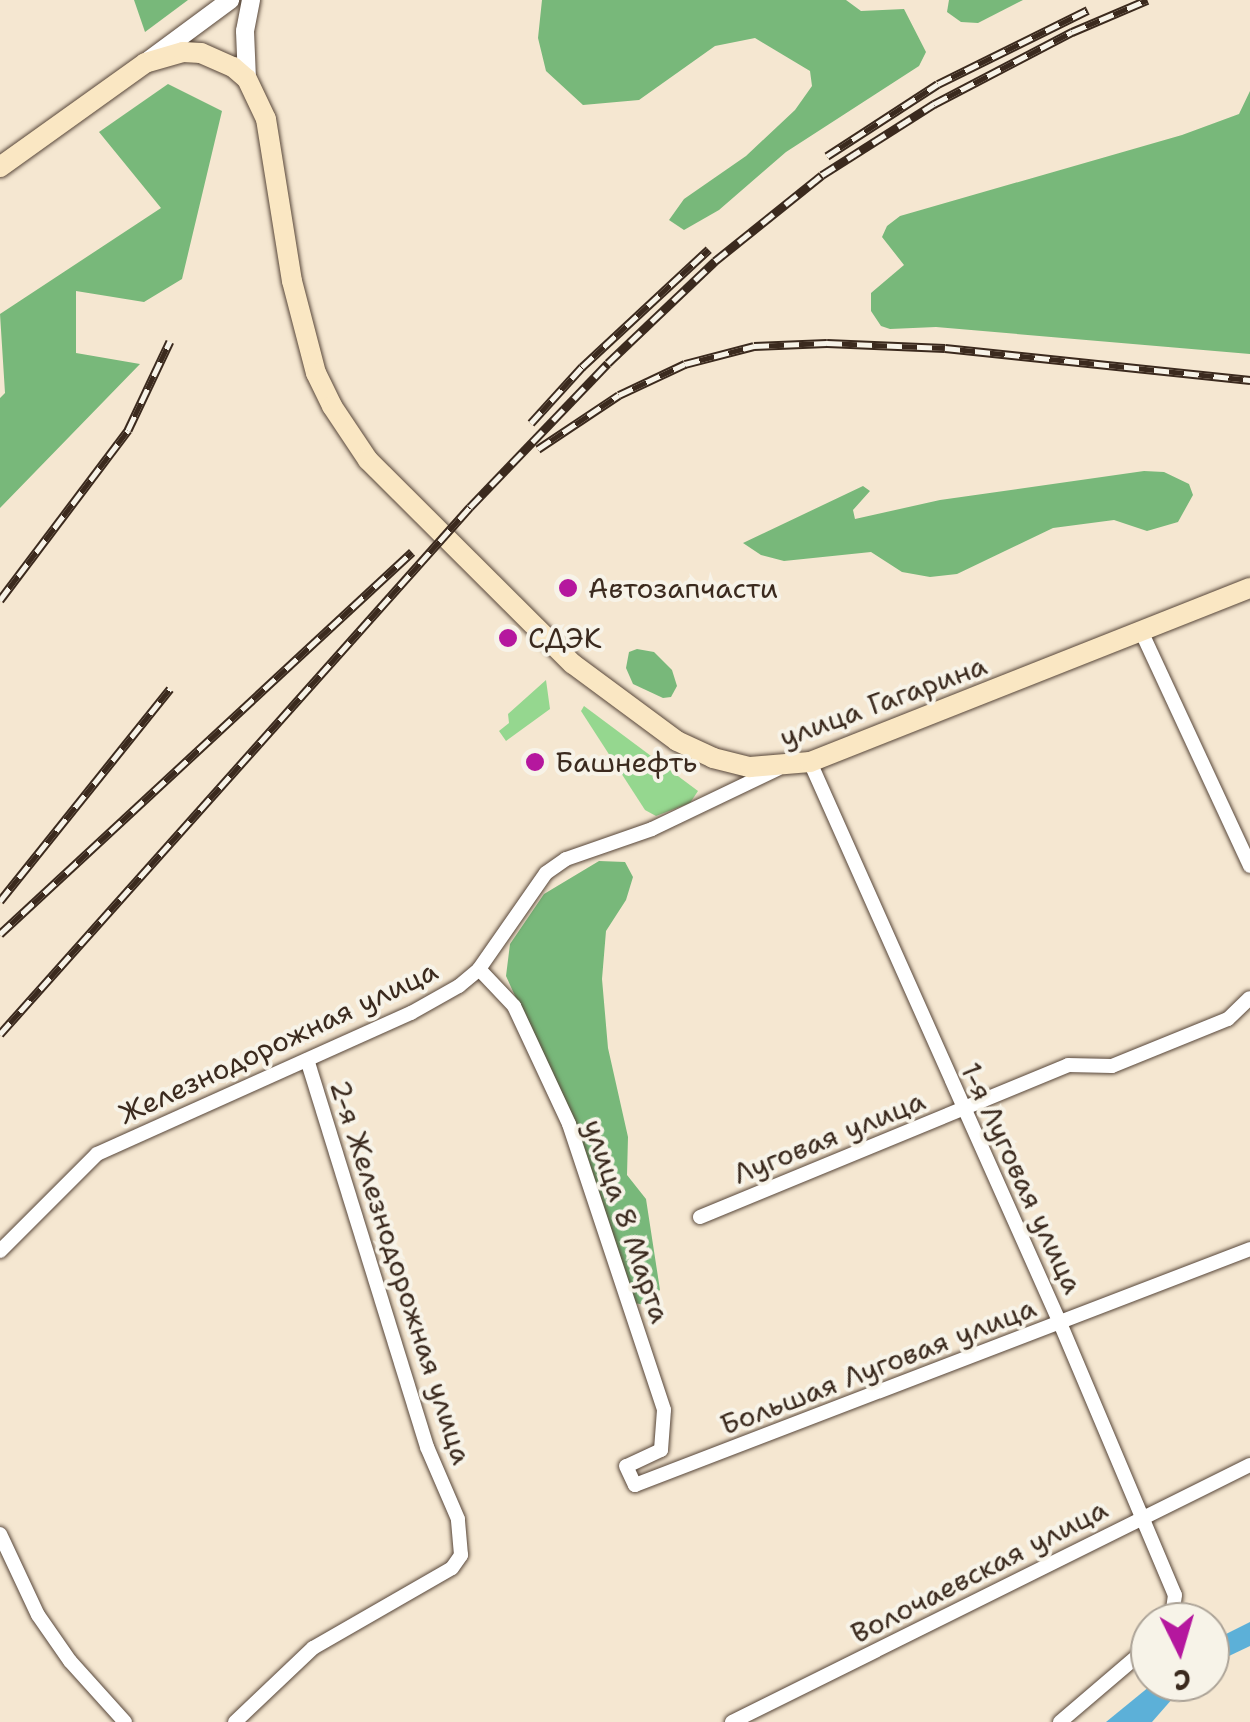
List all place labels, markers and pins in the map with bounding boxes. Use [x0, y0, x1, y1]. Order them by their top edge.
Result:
place label: Автозапчасти [588, 571, 778, 605]
marker: Автозапчасти [557, 577, 579, 599]
place label: СДЭК [528, 621, 602, 655]
marker: СДЭК [497, 627, 519, 649]
place label: Башнефть [555, 745, 697, 779]
marker: Башнефть [524, 751, 546, 773]

